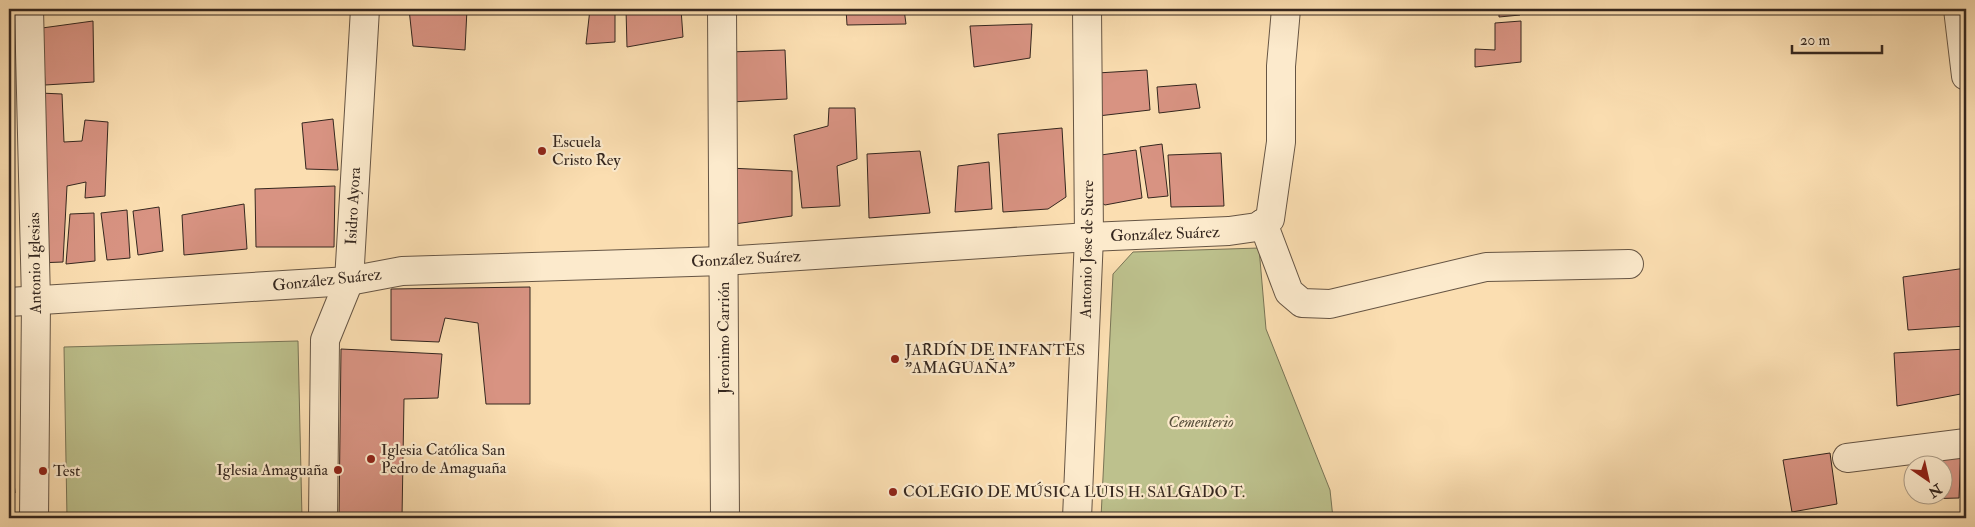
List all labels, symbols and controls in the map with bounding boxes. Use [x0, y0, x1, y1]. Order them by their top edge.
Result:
scale bar [1792, 22, 1882, 54]
text: 20 m [1800, 31, 1830, 50]
place label: Escuela Cristo Rey [552, 132, 621, 170]
marker: Escuela Cristo Rey [536, 145, 548, 157]
street label: Isidro Ayora [341, 166, 365, 245]
street label: Antonio Jose de Sucre [1076, 179, 1099, 319]
street label: Antonio Iglesias [24, 212, 46, 315]
street label: González Suárez [1110, 222, 1220, 246]
street label: González Suárez [691, 246, 801, 272]
street label: González Suárez [271, 264, 383, 296]
street label: Jeronimo Carrión [714, 282, 735, 395]
place label: JARDÍN DE INFANTES "AMAGUAÑA" [904, 340, 1085, 378]
marker: JARDÍN DE INFANTES "AMAGUAÑA" [889, 353, 901, 365]
park label: Cementerio [1168, 412, 1234, 432]
place label: Iglesia Católica San Pedro de Amaguaña [381, 440, 507, 478]
marker: Iglesia Católica San Pedro de Amaguaña [365, 453, 377, 465]
north arrow [1902, 454, 1952, 504]
place label: Iglesia Amaguaña [216, 460, 328, 480]
place label: Test [53, 461, 80, 481]
marker: Iglesia Amaguaña [332, 464, 344, 476]
marker: Test [37, 465, 49, 477]
text: N [1925, 479, 1946, 501]
place label: COLEGIO DE MÚSICA LUIS H. SALGADO T. [903, 481, 1245, 502]
marker: COLEGIO DE MÚSICA LUIS H. SALGADO T. [887, 486, 899, 498]

